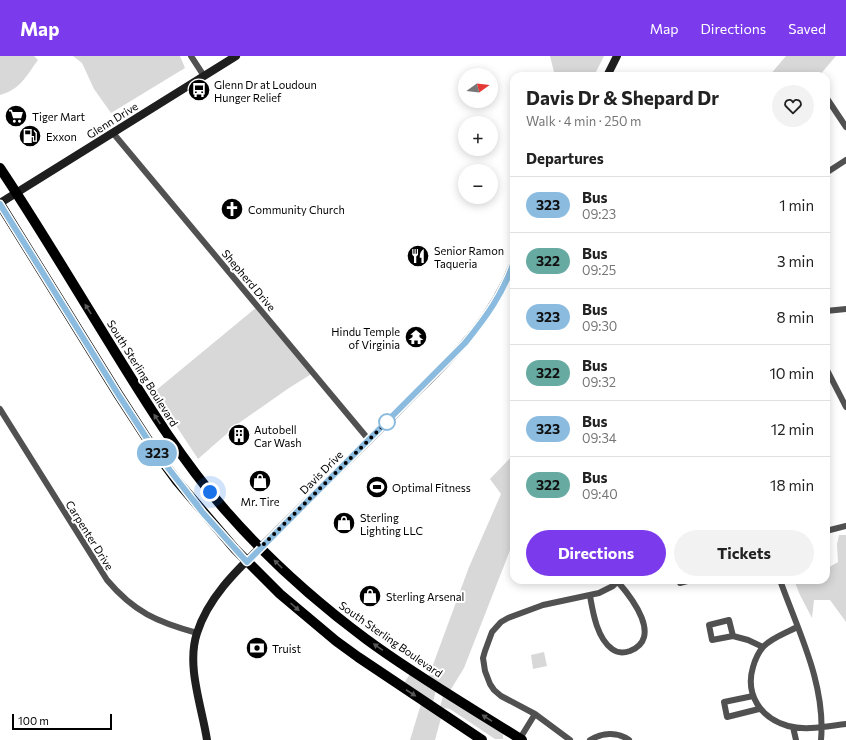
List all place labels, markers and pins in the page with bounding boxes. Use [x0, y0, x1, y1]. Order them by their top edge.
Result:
bus stop icon: Glenn Dr at Loudoun Hunger Relief [186, 77, 212, 103]
place label: Glenn Dr at Loudoun Hunger Relief [214, 78, 317, 104]
supermarket icon: Tiger Mart [3, 103, 29, 129]
place label: Tiger Mart [32, 110, 86, 123]
fuel station icon: Exxon [17, 123, 43, 149]
place label: Exxon [46, 130, 77, 143]
church icon: Community Church [219, 196, 245, 222]
place label: Community Church [248, 203, 345, 216]
restaurant icon: Senior Ramon Taqueria [405, 243, 431, 269]
place label: Senior Ramon Taqueria [434, 244, 504, 270]
temple icon: Hindu Temple of Virginia [403, 324, 429, 350]
place label: Hindu Temple of Virginia [331, 325, 400, 351]
unlabelled marker [378, 413, 396, 431]
building icon: Autobell Car Wash [226, 422, 252, 448]
place label: Autobell Car Wash [254, 423, 302, 449]
shop icon: Mr. Tire [247, 468, 273, 494]
sports icon: Optimal Fitness [364, 474, 390, 500]
place label: Optimal Fitness [392, 481, 471, 494]
place label: Mr. Tire [241, 495, 280, 508]
shop icon: Sterling Lighting LLC [331, 510, 357, 536]
place label: Sterling Lighting LLC [360, 511, 423, 537]
shop icon: Sterling Arsenal [357, 583, 383, 609]
place label: Sterling Arsenal [386, 590, 464, 603]
bank icon: Truist [244, 635, 270, 661]
place label: Truist [272, 642, 301, 655]

